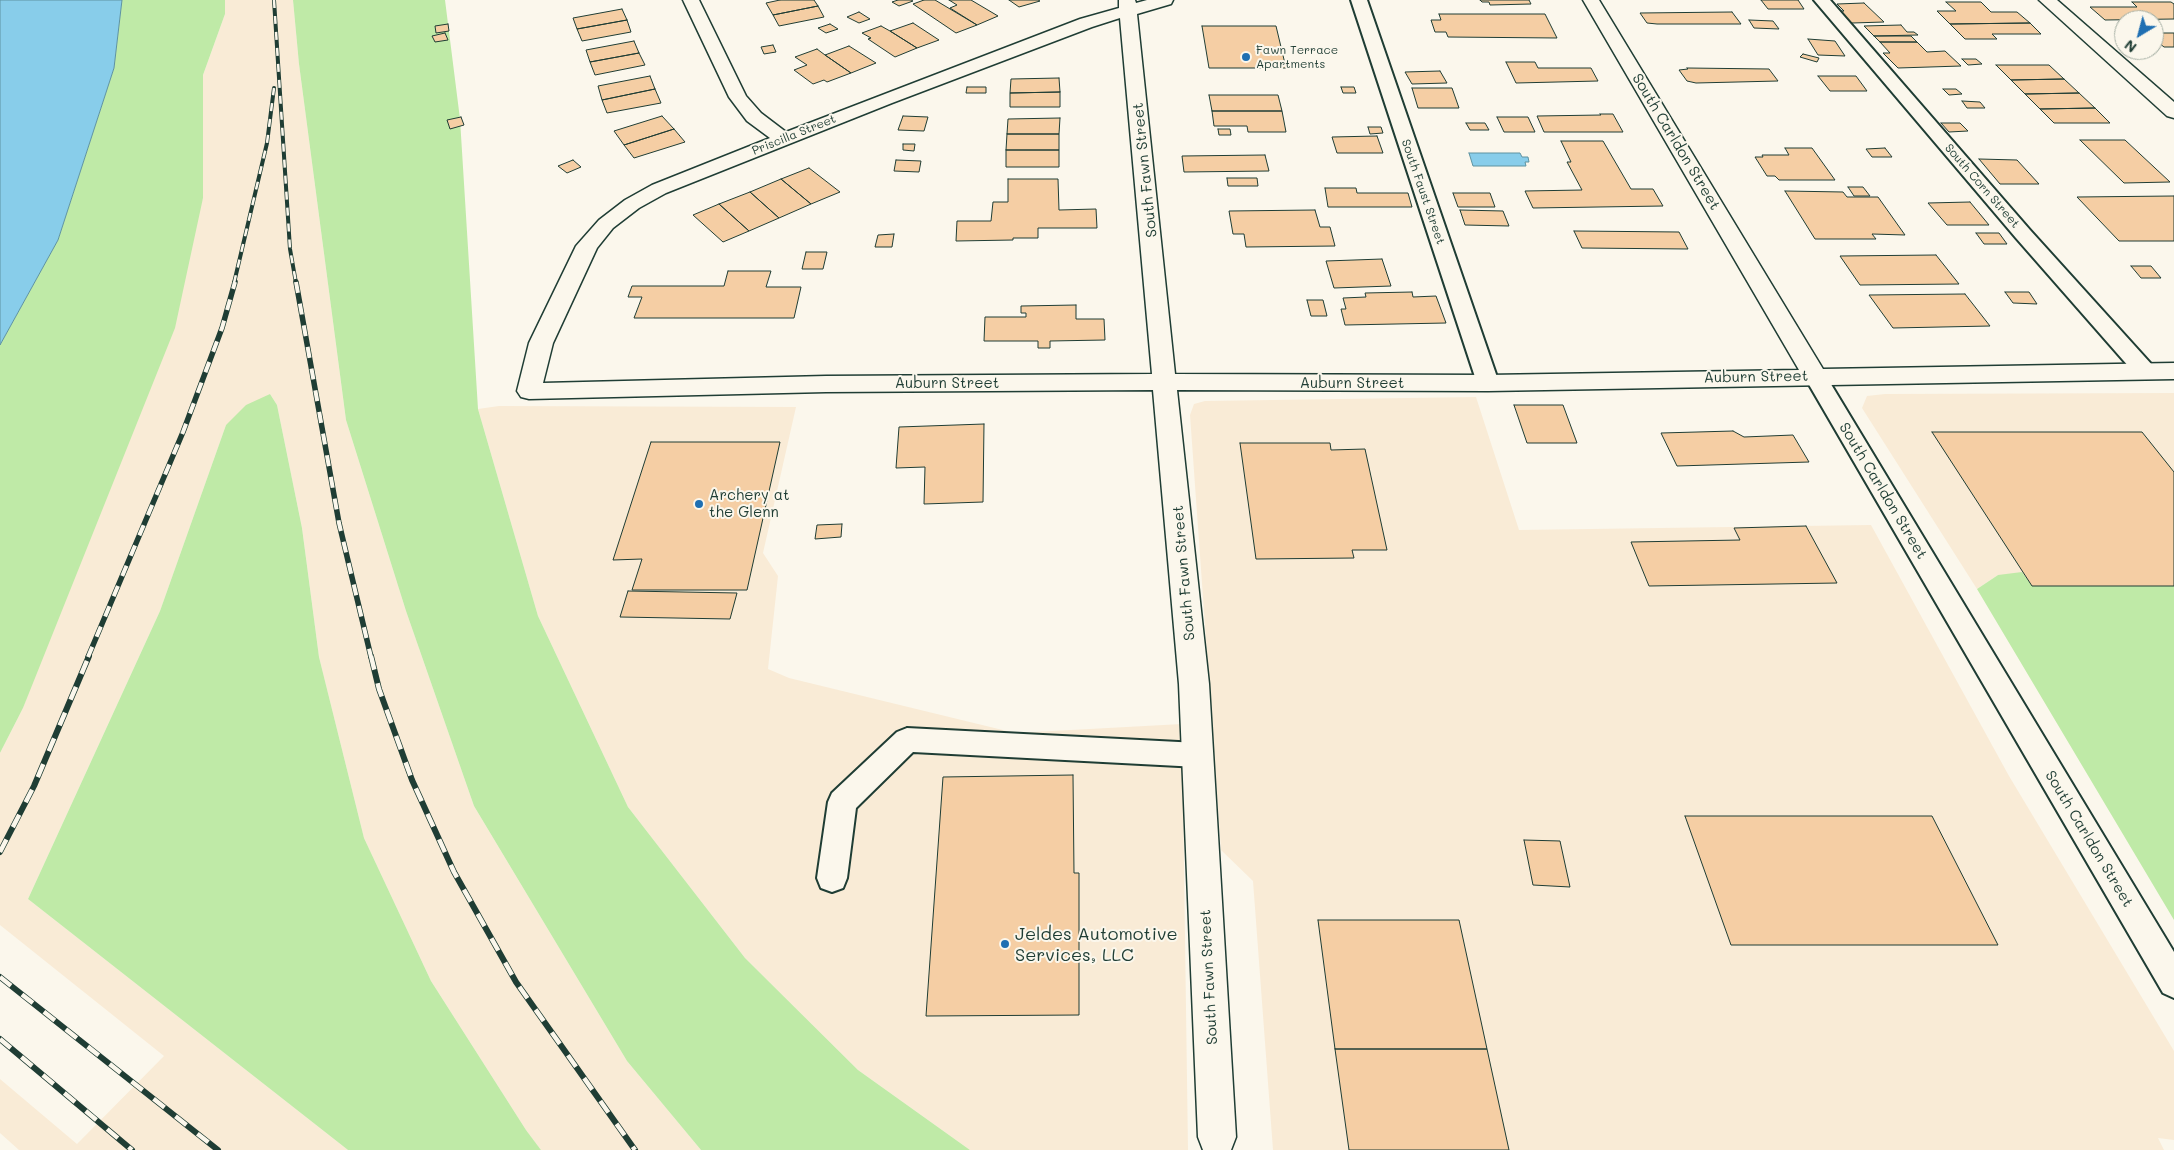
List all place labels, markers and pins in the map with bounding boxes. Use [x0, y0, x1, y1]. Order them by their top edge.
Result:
place label: Fawn Terrace Apartments [1256, 43, 1338, 71]
marker: Fawn Terrace Apartments [1240, 51, 1252, 63]
place label: Archery at the Glenn [709, 486, 790, 521]
marker: Archery at the Glenn [693, 498, 705, 510]
place label: Jeldes Automotive Services, LLC [1015, 923, 1178, 966]
marker: Jeldes Automotive Services, LLC [999, 938, 1011, 950]

